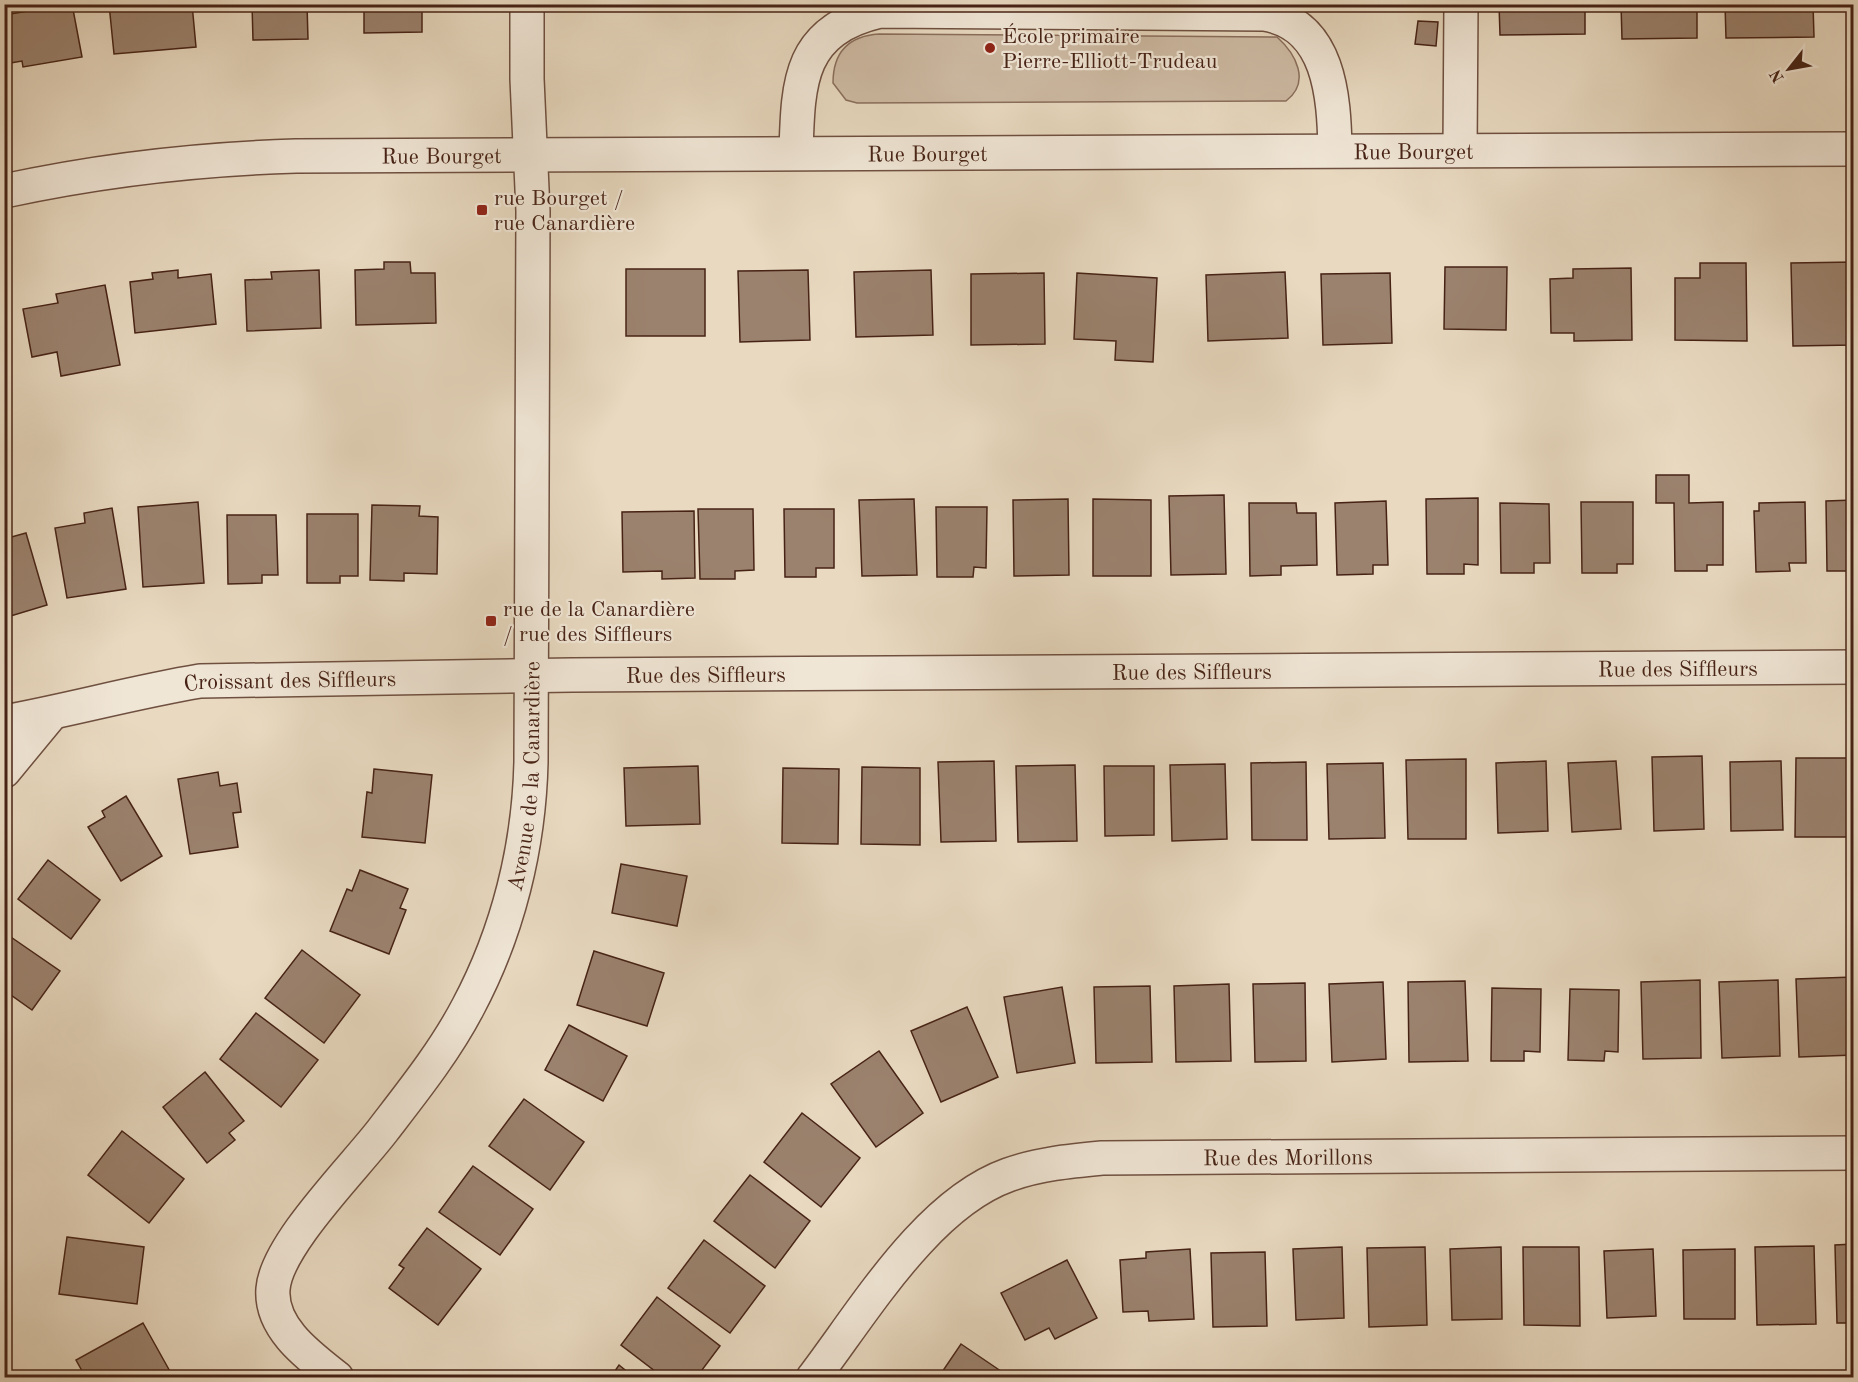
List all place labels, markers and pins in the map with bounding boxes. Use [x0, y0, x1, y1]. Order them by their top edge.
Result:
place label: École primaire Pierre-Elliott-Trudeau [1002, 23, 1218, 73]
marker: École primaire Pierre-Elliott-Trudeau [983, 41, 997, 55]
place label: rue Bourget / rue Canardière [494, 188, 635, 235]
marker: rue Bourget / rue Canardière [475, 203, 489, 217]
place label: rue de la Canardière / rue des Siffleurs [503, 599, 695, 646]
marker: rue de la Canardière / rue des Siffleurs [484, 614, 498, 628]

